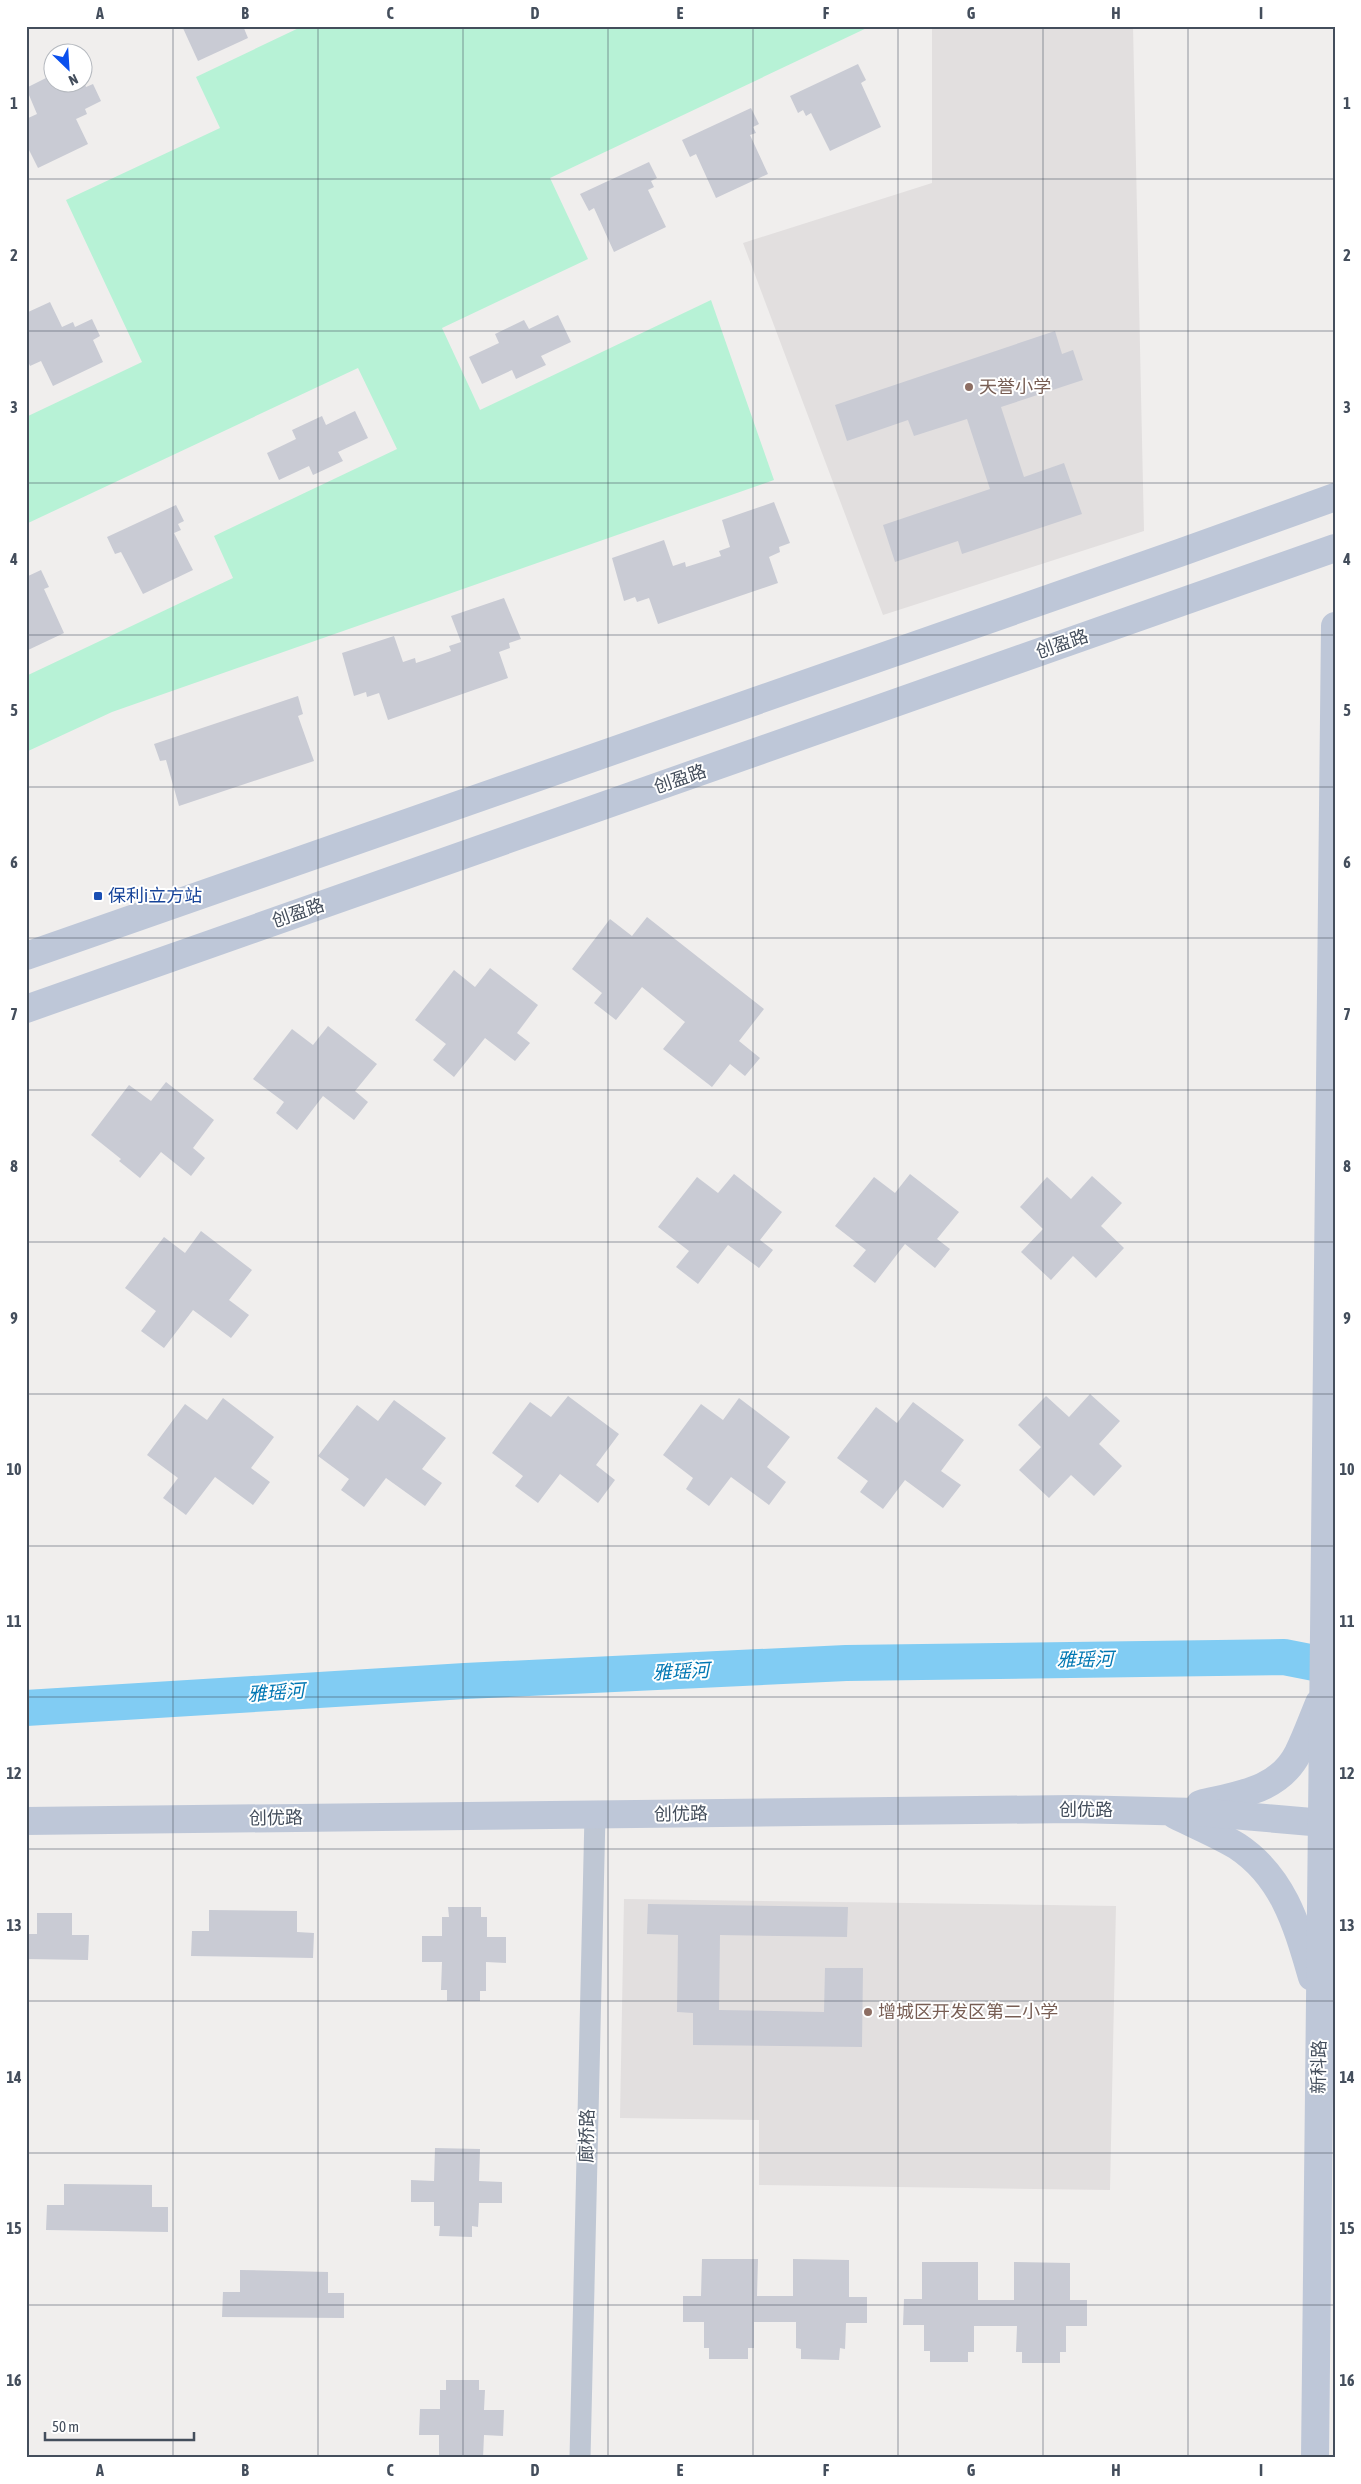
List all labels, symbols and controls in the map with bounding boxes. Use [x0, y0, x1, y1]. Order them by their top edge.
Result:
text: A [95, 4, 104, 22]
text: B [241, 4, 249, 22]
text: C [386, 4, 394, 22]
text: D [531, 4, 540, 22]
text: E [677, 4, 684, 22]
text: F [823, 4, 830, 22]
text: G [967, 4, 976, 22]
text: H [1111, 4, 1121, 22]
text: I [1259, 4, 1263, 22]
north arrow [42, 42, 92, 92]
text: N [66, 71, 81, 89]
text: 1 [10, 94, 18, 112]
text: 1 [1343, 94, 1351, 112]
text: 2 [10, 246, 18, 264]
text: 2 [1343, 246, 1351, 264]
place label: 天誉小学 [979, 376, 1051, 397]
marker: 天誉小学 [963, 381, 975, 393]
text: 3 [10, 398, 18, 416]
text: 3 [1343, 398, 1351, 416]
text: 4 [9, 550, 18, 568]
text: 4 [1342, 550, 1351, 568]
street label: 创盈路 [1033, 625, 1091, 662]
text: 5 [10, 701, 18, 719]
text: 5 [1343, 701, 1351, 719]
street label: 创盈路 [651, 760, 709, 797]
text: 6 [10, 853, 18, 871]
text: 6 [1343, 853, 1351, 871]
place label: 保利i立方站 [108, 885, 202, 906]
marker: 保利i立方站 [92, 890, 104, 902]
street label: 创盈路 [269, 894, 327, 931]
text: 7 [10, 1005, 18, 1023]
text: 7 [1343, 1005, 1351, 1023]
text: 8 [10, 1157, 18, 1175]
text: 8 [1343, 1157, 1351, 1175]
text: 9 [10, 1309, 18, 1327]
text: 9 [1343, 1309, 1351, 1327]
text: 10 [6, 1460, 22, 1478]
text: 10 [1339, 1460, 1355, 1478]
text: 11 [6, 1612, 22, 1630]
text: 11 [1339, 1612, 1355, 1630]
water label: 雅瑶河 [1056, 1647, 1118, 1670]
water label: 雅瑶河 [652, 1658, 714, 1683]
water label: 雅瑶河 [247, 1679, 309, 1705]
text: 12 [6, 1764, 22, 1782]
text: 12 [1339, 1764, 1355, 1782]
street label: 创优路 [1059, 1799, 1113, 1820]
street label: 创优路 [654, 1803, 708, 1824]
street label: 创优路 [249, 1807, 303, 1828]
text: 13 [6, 1916, 22, 1934]
text: 13 [1339, 1916, 1355, 1934]
place label: 增城区开发区第二小学 [878, 2001, 1058, 2022]
marker: 增城区开发区第二小学 [862, 2006, 874, 2018]
street label: 新科路 [1308, 2040, 1329, 2094]
text: 14 [6, 2068, 22, 2086]
text: 14 [1339, 2068, 1355, 2086]
street label: 廊桥路 [576, 2109, 597, 2163]
text: 15 [6, 2219, 22, 2237]
text: 15 [1339, 2219, 1355, 2237]
text: 16 [6, 2371, 22, 2389]
text: 16 [1339, 2371, 1355, 2389]
scale bar [45, 2409, 194, 2441]
text: 50 m [52, 2418, 79, 2435]
text: A [95, 2461, 104, 2479]
text: B [241, 2461, 249, 2479]
text: C [386, 2461, 394, 2479]
text: D [531, 2461, 540, 2479]
text: E [677, 2461, 684, 2479]
text: F [823, 2461, 830, 2479]
text: G [967, 2461, 976, 2479]
text: H [1111, 2461, 1121, 2479]
text: I [1259, 2461, 1263, 2479]

